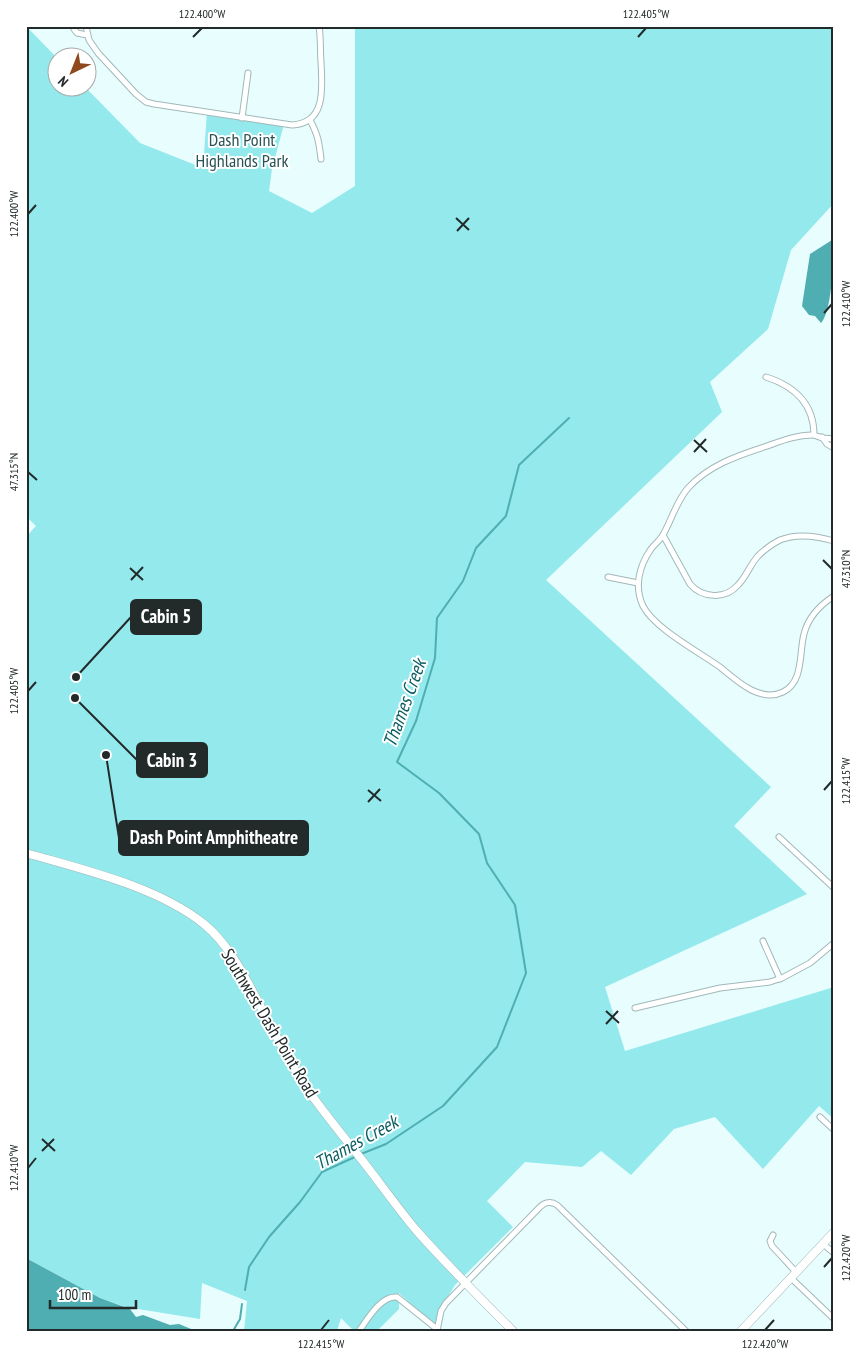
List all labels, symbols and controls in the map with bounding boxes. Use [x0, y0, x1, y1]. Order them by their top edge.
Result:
text: 122.400°W [179, 6, 225, 21]
text: 122.405°W [623, 6, 669, 21]
north arrow [48, 48, 98, 98]
text: N [54, 72, 72, 91]
park label: Dash Point Highlands Park [196, 128, 289, 172]
text: 122.400°W [6, 191, 21, 237]
text: 122.410°W [838, 281, 853, 327]
text: 47.315°N [6, 453, 21, 491]
text: 47.310°N [838, 550, 853, 588]
callout: Cabin 5 [131, 600, 201, 634]
text: Cabin 5 [141, 604, 191, 628]
water label: Thames Creek [377, 653, 432, 750]
text: 122.405°W [6, 668, 21, 714]
callout: Cabin 3 [137, 743, 207, 777]
text: Cabin 3 [147, 748, 197, 772]
text: 122.415°W [838, 758, 853, 804]
callout: Dash Point Amphitheatre [119, 821, 308, 855]
text: Dash Point Amphitheatre [130, 825, 298, 849]
street label: Southwest Dash Point Road [216, 944, 324, 1102]
water label: Thames Creek [310, 1108, 404, 1175]
text: 122.410°W [6, 1145, 21, 1191]
text: 122.420°W [838, 1235, 853, 1281]
scale bar [50, 1277, 136, 1309]
text: 100 m [58, 1285, 91, 1304]
text: 122.415°W [298, 1336, 344, 1351]
text: 122.420°W [742, 1336, 788, 1351]

